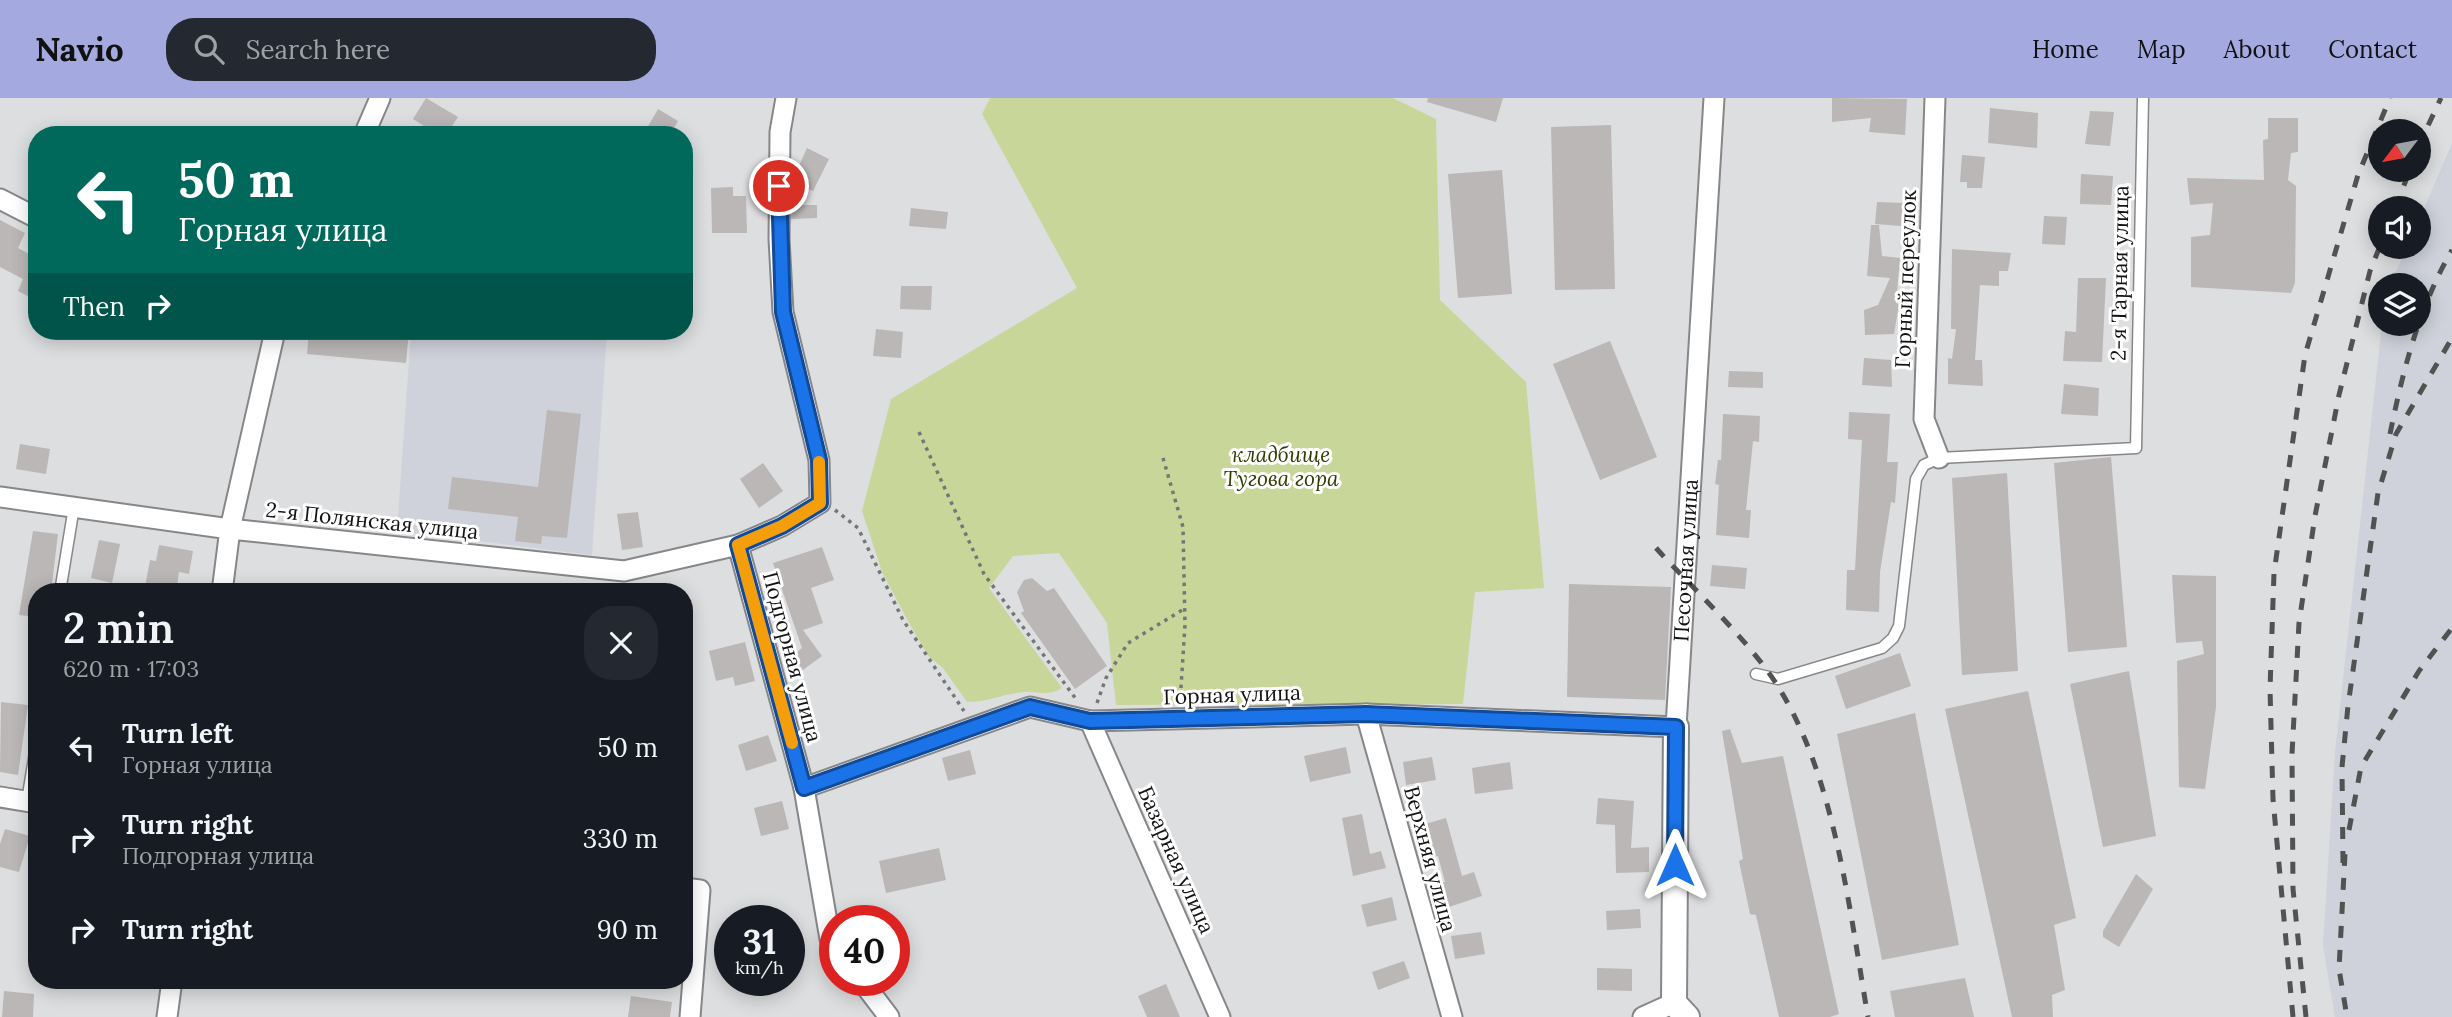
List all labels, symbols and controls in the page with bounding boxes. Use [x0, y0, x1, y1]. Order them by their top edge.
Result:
search box [166, 18, 656, 81]
text: Navio [35, 28, 124, 70]
icon: search [190, 30, 228, 68]
text: Search here [246, 33, 390, 66]
text: Home [2032, 34, 2099, 65]
text: Map [2137, 34, 2186, 65]
text: About [2224, 34, 2290, 65]
text: Contact [2328, 34, 2417, 65]
north arrow [2368, 119, 2431, 182]
map controls [2368, 119, 2431, 336]
text: 50 m [178, 148, 294, 210]
icon: left [63, 154, 154, 245]
pin [749, 156, 809, 216]
icon: arrive [760, 167, 798, 205]
street label: 2-я Тарная улица [2104, 185, 2135, 361]
street label: Горный переулок [1889, 188, 1922, 369]
button: sound [2368, 196, 2431, 259]
text: Горная улица [178, 209, 388, 250]
button: layers [2368, 273, 2431, 336]
icon: right [139, 287, 177, 325]
text: Then [63, 290, 125, 323]
park label: кладбище Тугова гора [1224, 441, 1339, 492]
street label: Песочная улица [1667, 478, 1704, 643]
street label: 2-я Полянская улица [264, 496, 480, 545]
street label: Подгорная улица [757, 569, 828, 745]
text: 2 min [63, 601, 174, 655]
button: close [584, 606, 658, 680]
text: 620 m · 17:03 [63, 654, 199, 683]
street label: Горная улица [1163, 679, 1301, 710]
text: Turn left [122, 717, 233, 750]
icon: left [63, 729, 101, 767]
text: 50 m [598, 731, 658, 764]
text: Горная улица [122, 750, 273, 779]
street label: Базарная улица [1132, 782, 1221, 938]
street label: Верхняя улица [1398, 783, 1463, 935]
text: Turn right [122, 808, 253, 841]
icon: right [63, 820, 101, 858]
text: 330 m [583, 822, 658, 855]
position arrow [1638, 828, 1712, 902]
text: Подгорная улица [122, 841, 314, 870]
speed limit sign: 40 [819, 905, 910, 996]
icon: right [63, 911, 101, 949]
text: Turn right [122, 913, 253, 946]
text: 90 m [597, 913, 658, 946]
text: 31 [743, 919, 776, 964]
text: km/h [735, 956, 784, 979]

